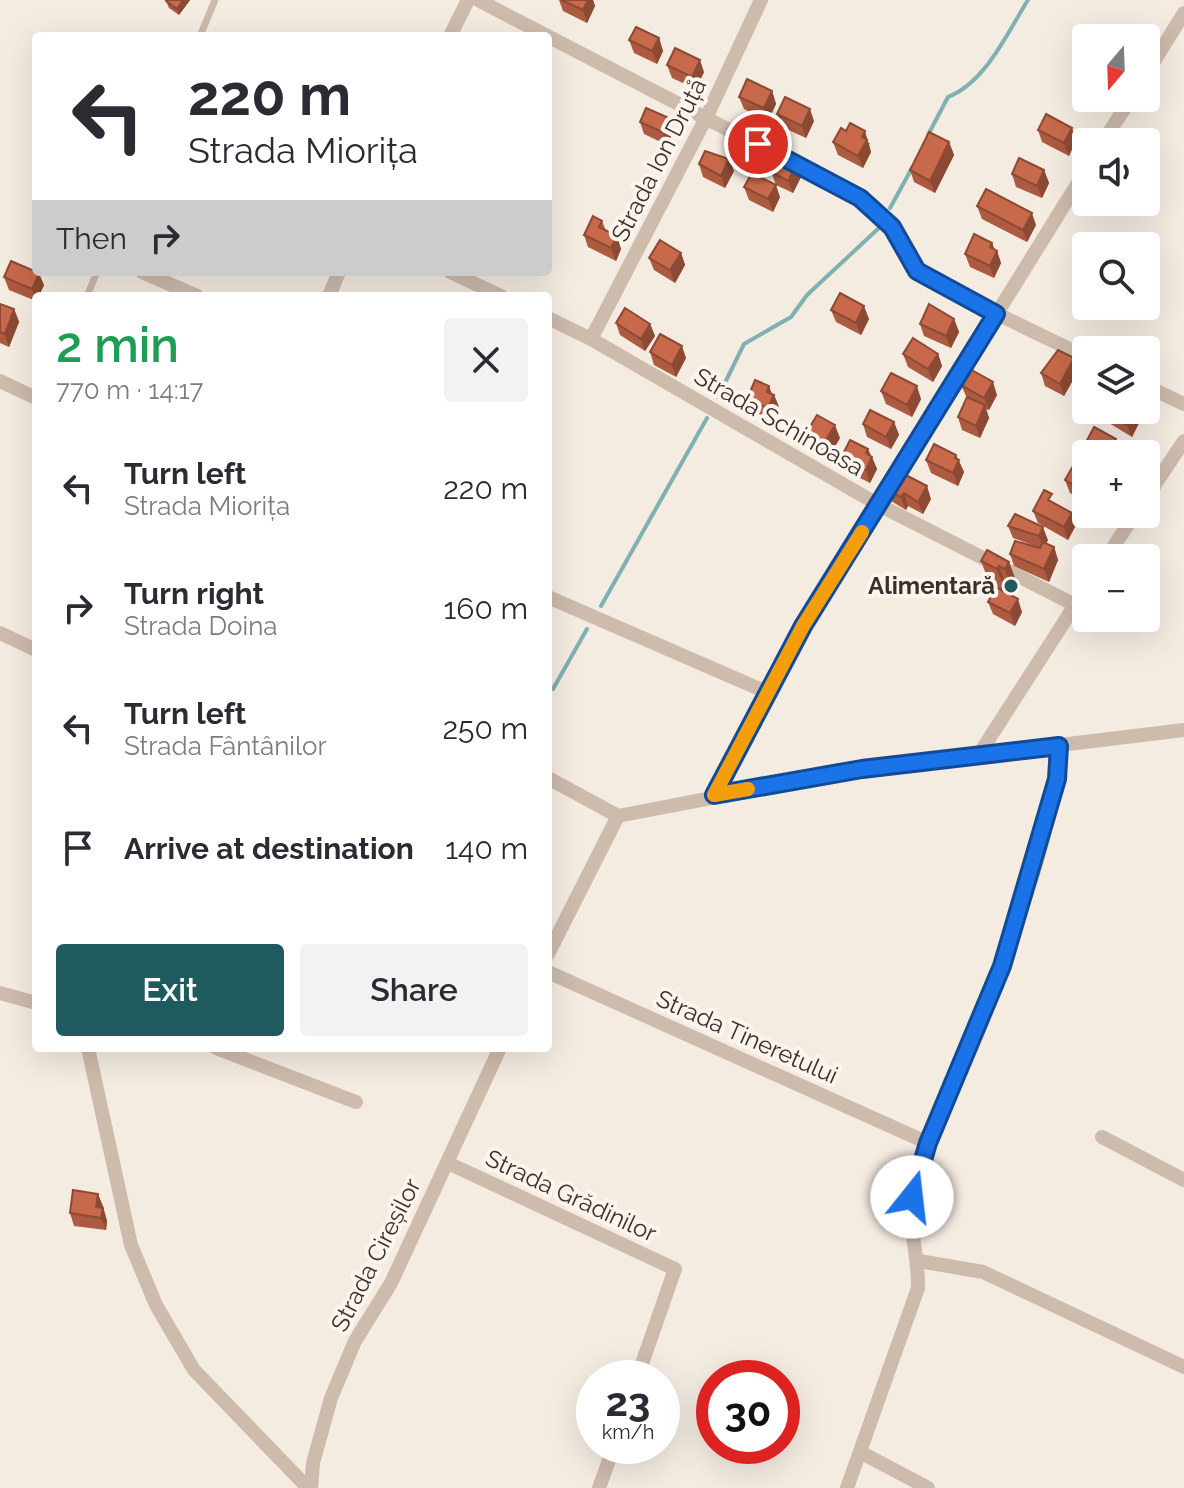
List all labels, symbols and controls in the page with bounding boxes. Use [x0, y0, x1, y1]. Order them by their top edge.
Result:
north arrow [1072, 24, 1160, 112]
map controls [1072, 24, 1160, 632]
text: 220 m [188, 62, 351, 128]
icon: left [56, 64, 160, 168]
street label: Strada Ion Druță [605, 73, 712, 246]
pin [724, 110, 792, 178]
icon: arrive [736, 122, 780, 166]
button: sound [1072, 128, 1160, 216]
text: Strada Miorița [188, 129, 418, 171]
icon: right [143, 216, 187, 260]
text: Then [56, 221, 127, 256]
button: search [1072, 232, 1160, 320]
text: 2 min [56, 317, 179, 373]
button: close [444, 318, 528, 402]
button: layers [1072, 336, 1160, 424]
street label: Strada Schinoasa [689, 361, 869, 482]
text: 770 m · 14:17 [56, 375, 203, 405]
button: + [1072, 440, 1160, 528]
text: Turn left [124, 456, 246, 491]
icon: left [56, 466, 100, 510]
text: 220 m [443, 471, 528, 506]
text: Strada Miorița [124, 491, 290, 521]
button: − [1072, 544, 1160, 632]
place label: Alimentară [868, 571, 995, 600]
text: Turn right [124, 576, 264, 611]
marker: Alimentară [1002, 577, 1020, 595]
icon: right [56, 586, 100, 630]
text: 160 m [443, 591, 528, 626]
text: Strada Doina [124, 611, 278, 641]
text: Turn left [124, 696, 246, 731]
icon: left [56, 706, 100, 750]
text: 250 m [442, 711, 528, 746]
text: Strada Fântânilor [124, 731, 327, 761]
icon: arrive [56, 826, 100, 870]
text: Arrive at destination [124, 831, 414, 866]
text: 140 m [445, 831, 528, 866]
button: Exit [56, 944, 284, 1036]
button: Share [300, 944, 528, 1036]
street label: Strada Tineretului [652, 984, 842, 1090]
street label: Strada Grădinilor [481, 1143, 662, 1248]
position arrow [870, 1155, 954, 1239]
street label: Strada Cireșilor [325, 1173, 427, 1336]
speed limit sign: 30 [696, 1360, 800, 1464]
text: 23 [606, 1378, 650, 1425]
text: km/h [602, 1420, 654, 1444]

